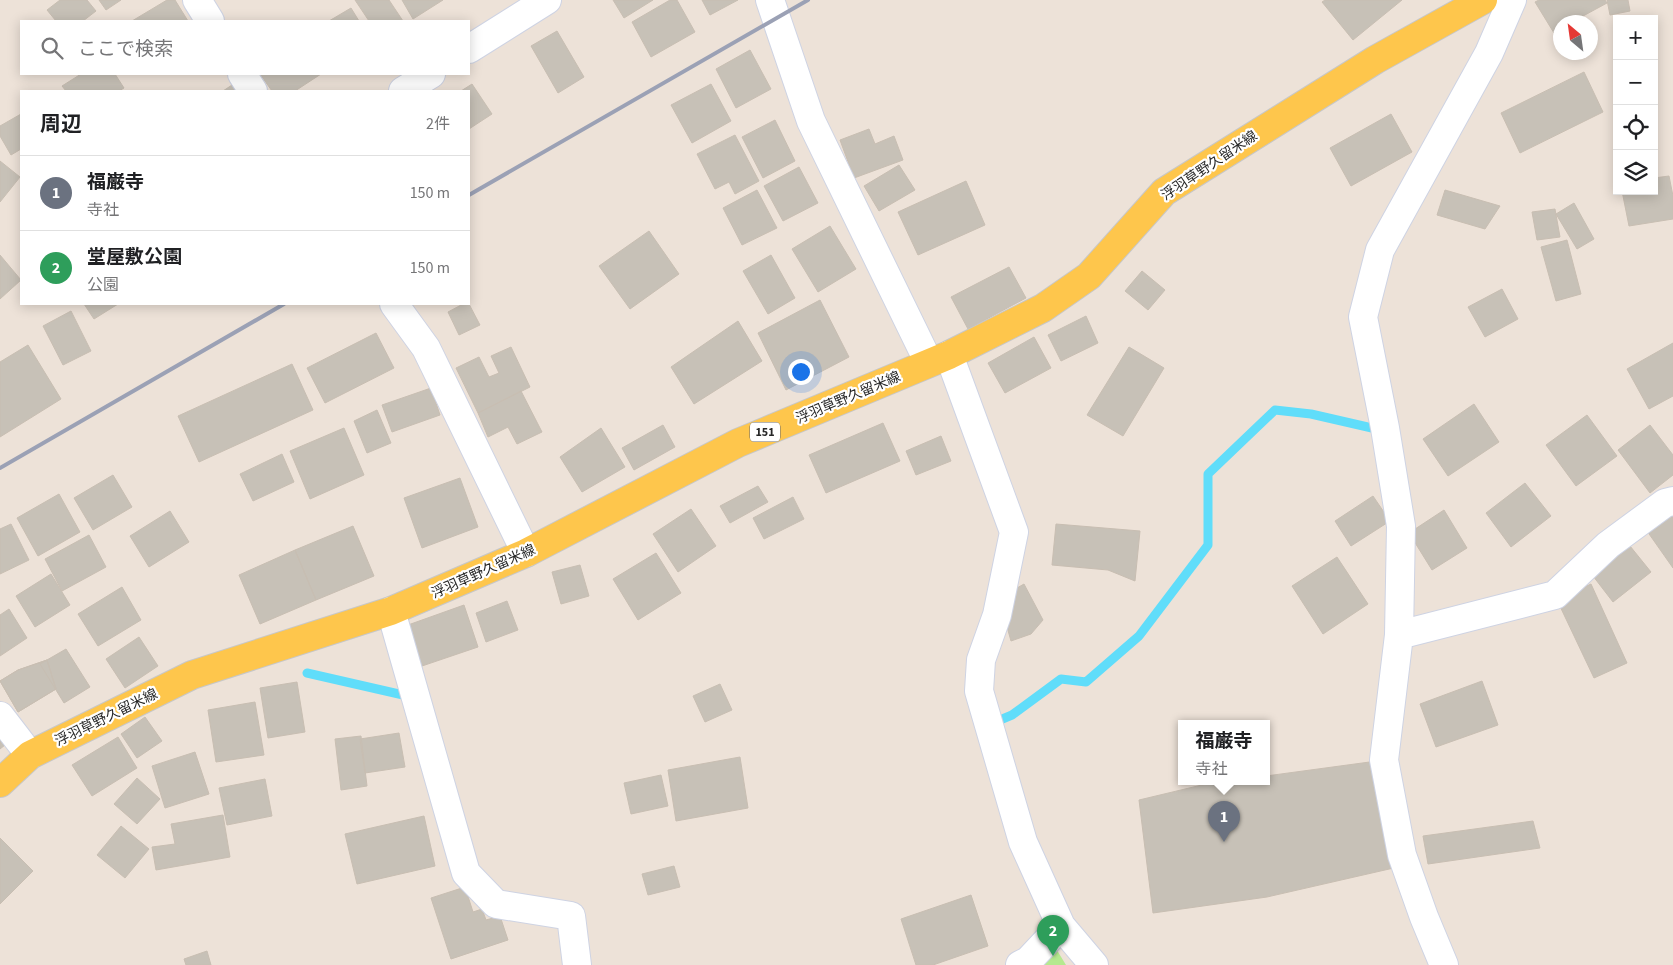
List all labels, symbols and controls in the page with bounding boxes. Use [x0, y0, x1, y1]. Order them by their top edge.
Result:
north arrow [1553, 15, 1598, 60]
map controls [1613, 15, 1658, 195]
button: + [1613, 15, 1658, 60]
search box [20, 20, 470, 75]
icon: search [38, 34, 66, 62]
text: ここで検索 [78, 36, 173, 63]
button: − [1613, 60, 1658, 105]
button: locate [1613, 105, 1658, 150]
text: 周辺 [40, 109, 82, 139]
text: 2件 [426, 113, 450, 135]
street label: 浮羽草野久留米線 [1158, 126, 1262, 205]
button: layers [1613, 150, 1658, 195]
text: 福巌寺 [87, 169, 144, 196]
text: 1 [52, 182, 60, 204]
text: 150 m [410, 182, 450, 204]
text: 寺社 [87, 199, 119, 221]
text: 堂屋敷公園 [87, 244, 182, 271]
text: 2 [52, 257, 60, 279]
text: 150 m [410, 257, 450, 279]
text: 公園 [87, 274, 119, 296]
your location [788, 359, 814, 385]
street label: 浮羽草野久留米線 [793, 367, 904, 429]
road number: 151 [750, 422, 780, 442]
street label: 浮羽草野久留米線 [428, 540, 539, 604]
street label: 浮羽草野久留米線 [52, 684, 161, 751]
popup [1178, 720, 1270, 785]
text: 福巌寺 [1195, 728, 1253, 755]
text: 寺社 [1195, 758, 1228, 780]
pin: 1 [1208, 801, 1240, 842]
pin: 2 [1037, 915, 1069, 956]

